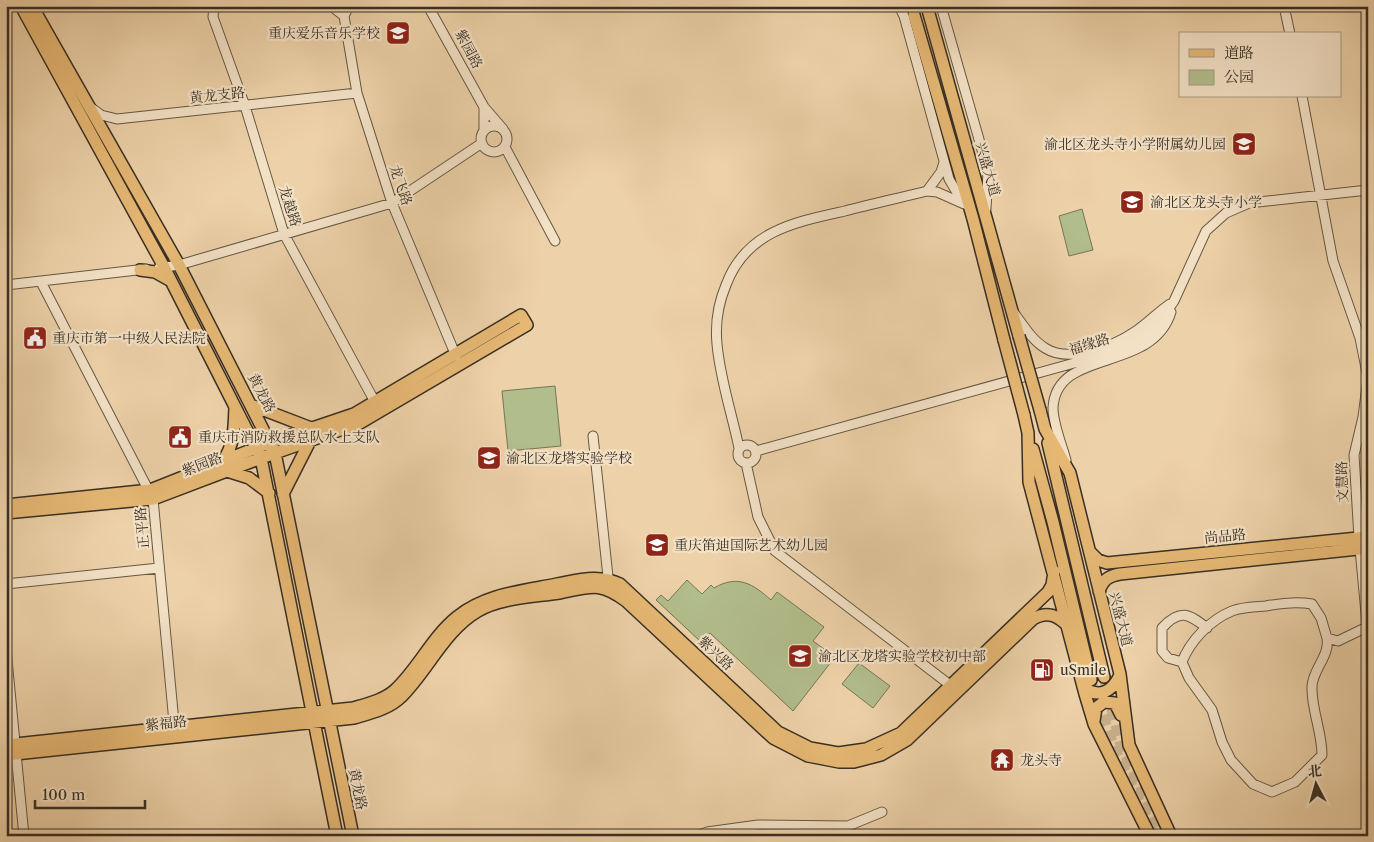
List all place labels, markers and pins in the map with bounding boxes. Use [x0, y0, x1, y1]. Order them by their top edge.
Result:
school or university icon: 重庆爱乐音乐学校 [385, 20, 411, 46]
place label: 重庆爱乐音乐学校 [268, 24, 380, 42]
school or university icon: 渝北区龙头寺小学附属幼儿园 [1231, 131, 1257, 157]
place label: 渝北区龙头寺小学附属幼儿园 [1044, 135, 1226, 153]
school or university icon: 渝北区龙头寺小学 [1119, 189, 1145, 215]
place label: 渝北区龙头寺小学 [1150, 193, 1262, 211]
public building icon: 重庆市第一中级人民法院 [22, 325, 48, 351]
place label: 重庆市第一中级人民法院 [52, 329, 206, 347]
public building icon: 重庆市消防救援总队水上支队 [167, 424, 193, 450]
place label: 重庆市消防救援总队水上支队 [198, 428, 380, 446]
school or university icon: 渝北区龙塔实验学校 [476, 445, 502, 471]
place label: 渝北区龙塔实验学校 [506, 449, 632, 467]
school or university icon: 重庆笛迪国际艺术幼儿园 [644, 532, 670, 558]
place label: 重庆笛迪国际艺术幼儿园 [674, 536, 828, 554]
school or university icon: 渝北区龙塔实验学校初中部 [787, 643, 813, 669]
place label: 渝北区龙塔实验学校初中部 [818, 647, 986, 665]
fuel station icon: uSmile [1029, 657, 1055, 683]
place label: uSmile [1060, 661, 1106, 679]
temple icon: 龙头寺 [989, 747, 1015, 773]
place label: 龙头寺 [1020, 751, 1062, 769]

